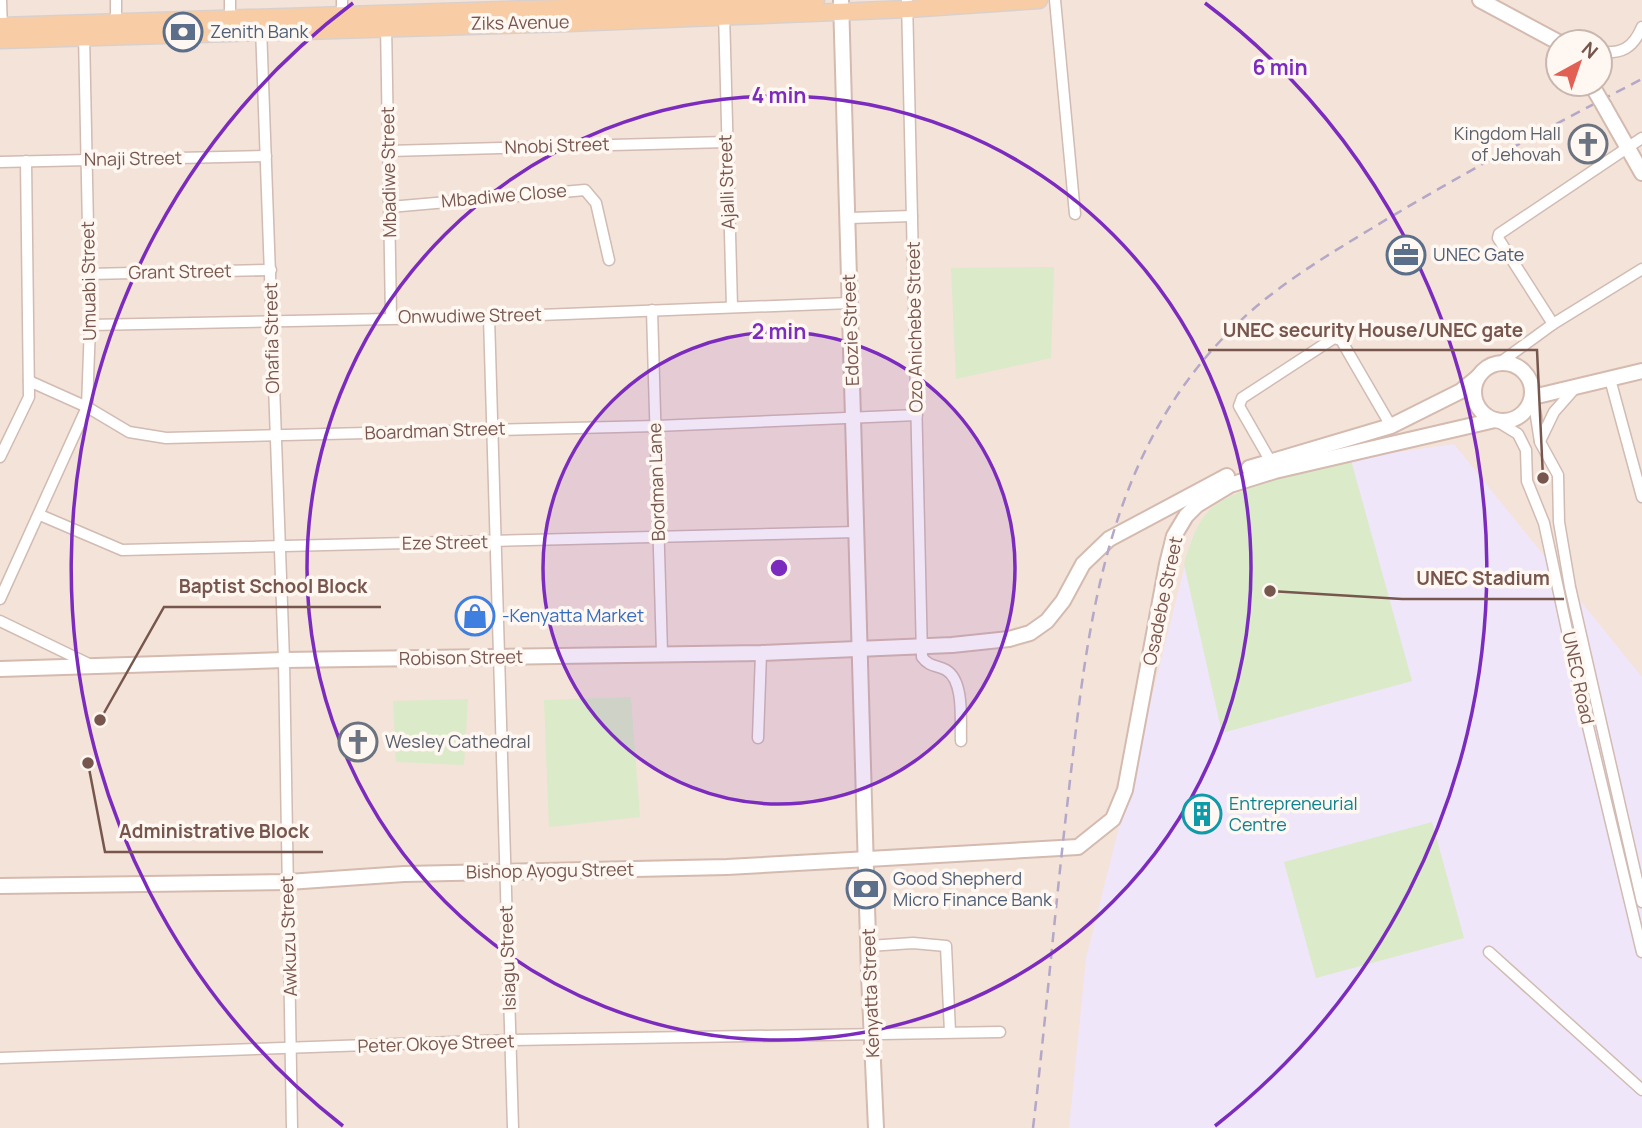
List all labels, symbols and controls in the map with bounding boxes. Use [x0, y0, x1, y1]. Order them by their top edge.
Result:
street label: Ziks Avenue [470, 9, 570, 35]
bank icon: Zenith Bank [162, 11, 204, 53]
place label: Zenith Bank [210, 19, 309, 43]
north arrow [1544, 28, 1614, 98]
text: N [1576, 36, 1604, 64]
text: 6 min [1252, 53, 1308, 81]
text: 4 min [752, 81, 806, 109]
street label: Mbadiwe Street [375, 106, 401, 238]
place label: Kingdom Hall of Jehovah [1454, 121, 1561, 166]
church icon: Kingdom Hall of Jehovah [1567, 123, 1609, 165]
street label: Nnobi Street [504, 131, 610, 159]
street label: Ajalli Street [712, 134, 740, 230]
street label: Nnaji Street [84, 145, 182, 171]
street label: Mbadiwe Close [440, 178, 568, 212]
street label: Umuabi Street [75, 221, 101, 341]
office icon: UNEC Gate [1385, 234, 1427, 276]
street label: Ozo Anichebe Street [901, 241, 927, 413]
place label: UNEC Gate [1433, 242, 1524, 266]
street label: Grant Street [128, 258, 232, 284]
street label: Edozie Street [836, 274, 864, 386]
street label: Ohafia Street [258, 282, 284, 394]
street label: Onwudiwe Street [398, 302, 542, 328]
callout: UNEC security House/UNEC gate [1208, 310, 1537, 350]
text: 2 min [752, 317, 806, 345]
text: UNEC security House/UNEC gate [1223, 317, 1523, 343]
street label: Boardman Street [364, 416, 506, 444]
street label: Bordman Lane [642, 422, 670, 542]
street label: Eze Street [402, 529, 488, 555]
street label: Osadebe Street [1137, 534, 1187, 668]
centre of rings [767, 556, 791, 580]
callout: UNEC Stadium [1402, 559, 1564, 599]
text: UNEC Stadium [1416, 565, 1550, 591]
callout: Baptist School Block [164, 567, 381, 607]
text: Baptist School Block [179, 573, 368, 599]
shop icon: -Kenyatta Market [454, 595, 496, 637]
place label: -Kenyatta Market [502, 603, 644, 627]
street label: UNEC Road [1557, 629, 1600, 726]
street label: Robison Street [399, 644, 523, 670]
church icon: Wesley Cathedral [337, 721, 379, 763]
place label: Wesley Cathedral [385, 729, 531, 753]
place label: Entrepreneurial Centre [1229, 791, 1358, 836]
building icon: Entrepreneurial Centre [1181, 793, 1223, 835]
callout: Administrative Block [105, 812, 323, 852]
text: Administrative Block [119, 818, 310, 844]
street label: Bishop Ayogu Street [466, 857, 634, 883]
place label: Good Shepherd Micro Finance Bank [893, 866, 1053, 911]
bank icon: Good Shepherd Micro Finance Bank [845, 868, 887, 910]
street label: Awkuzu Street [274, 875, 302, 997]
street label: Isiagu Street [493, 905, 521, 1011]
street label: Kenyatta Street [856, 928, 884, 1058]
street label: Peter Okoye Street [357, 1028, 515, 1058]

